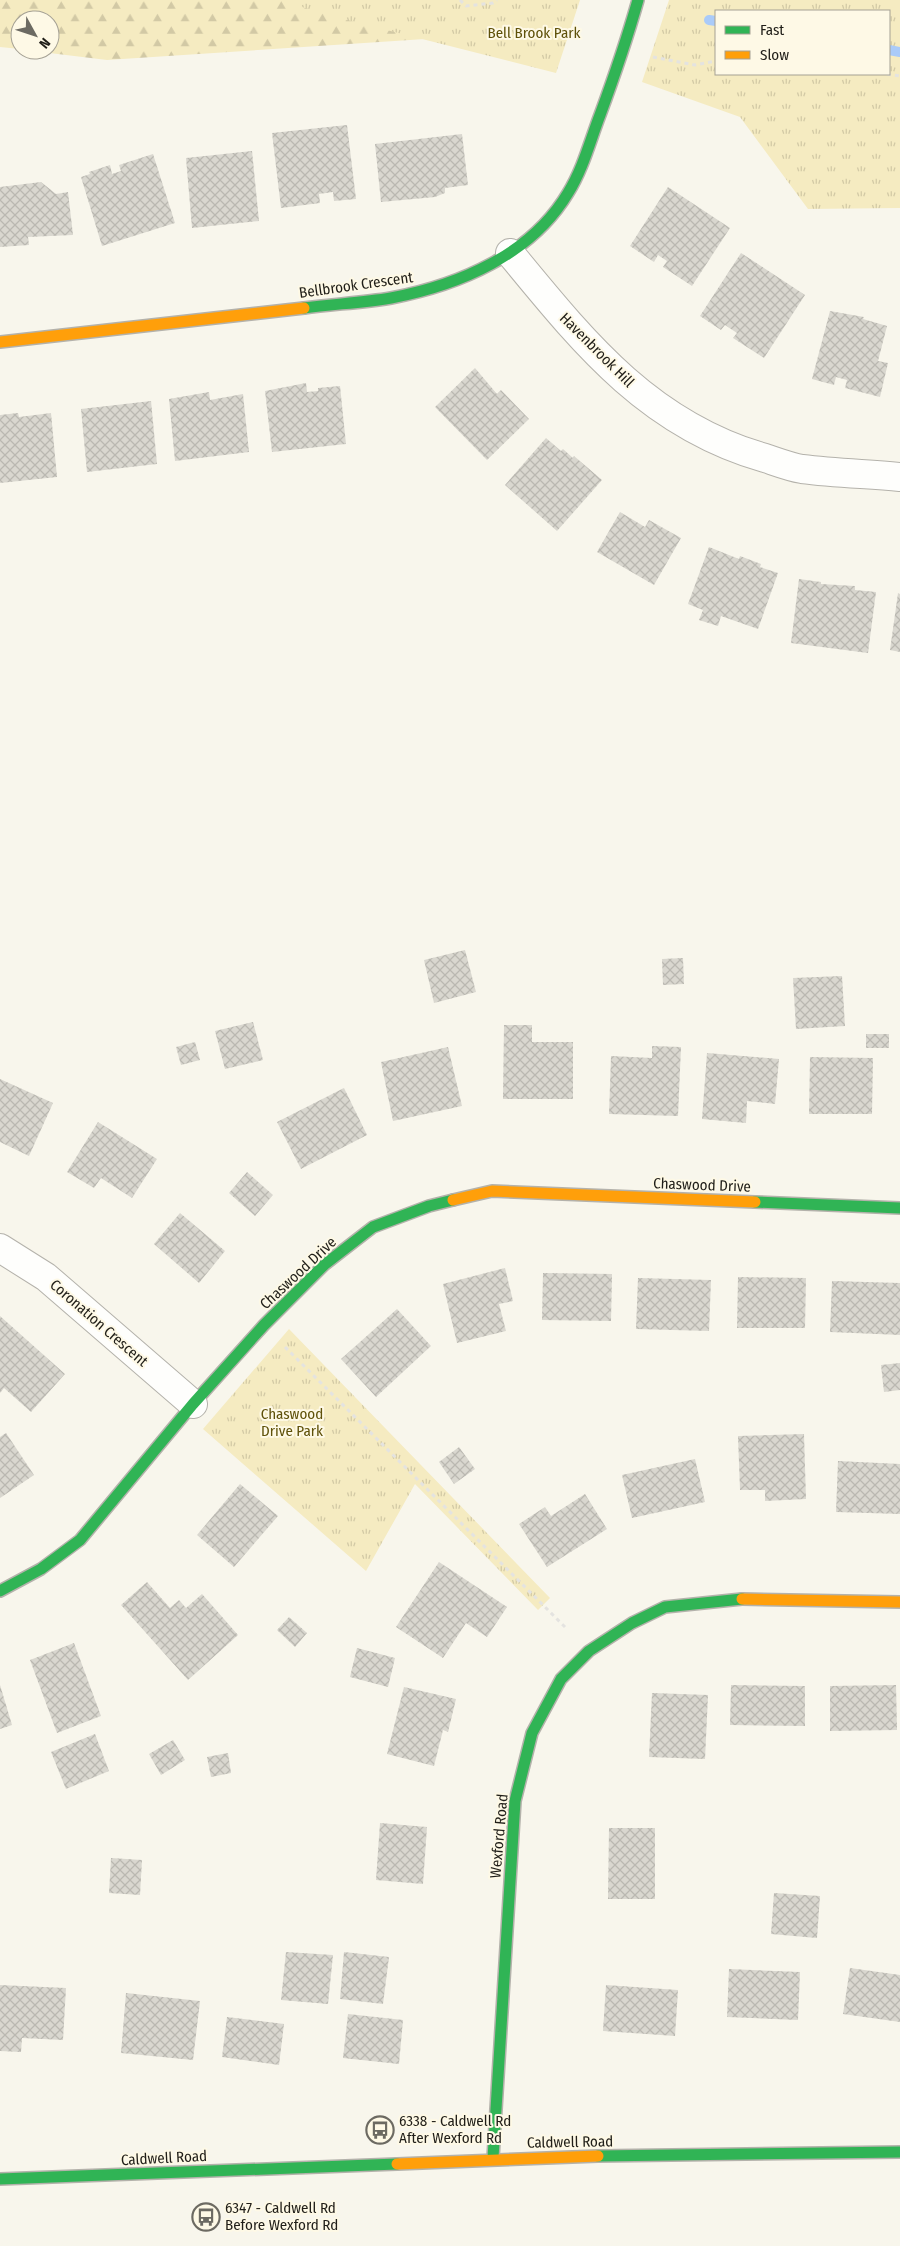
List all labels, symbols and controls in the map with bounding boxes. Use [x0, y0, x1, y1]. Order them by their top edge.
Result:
north arrow [10, 10, 60, 60]
legend [715, 10, 890, 75]
text: Fast [760, 21, 784, 39]
park label: Bell Brook Park [487, 24, 581, 42]
text: N [35, 34, 54, 52]
text: Slow [760, 46, 789, 64]
street label: Bellbrook Crescent [298, 268, 414, 302]
street label: Havenbrook Hill [556, 309, 638, 391]
street label: Chaswood Drive [653, 1174, 751, 1196]
street label: Chaswood Drive [256, 1233, 340, 1313]
street label: Coronation Crescent [46, 1276, 152, 1370]
park label: Chaswood Drive Park [261, 1405, 323, 1440]
street label: Wexford Road [486, 1793, 512, 1879]
place label: 6338 - Caldwell Rd After Wexford Rd [399, 2112, 511, 2147]
bus stop icon: 6338 - Caldwell Rd After Wexford Rd [365, 2115, 395, 2145]
street label: Caldwell Road [527, 2132, 613, 2152]
street label: Caldwell Road [120, 2147, 208, 2169]
place label: 6347 - Caldwell Rd Before Wexford Rd [225, 2199, 338, 2234]
bus stop icon: 6347 - Caldwell Rd Before Wexford Rd [191, 2202, 221, 2232]

